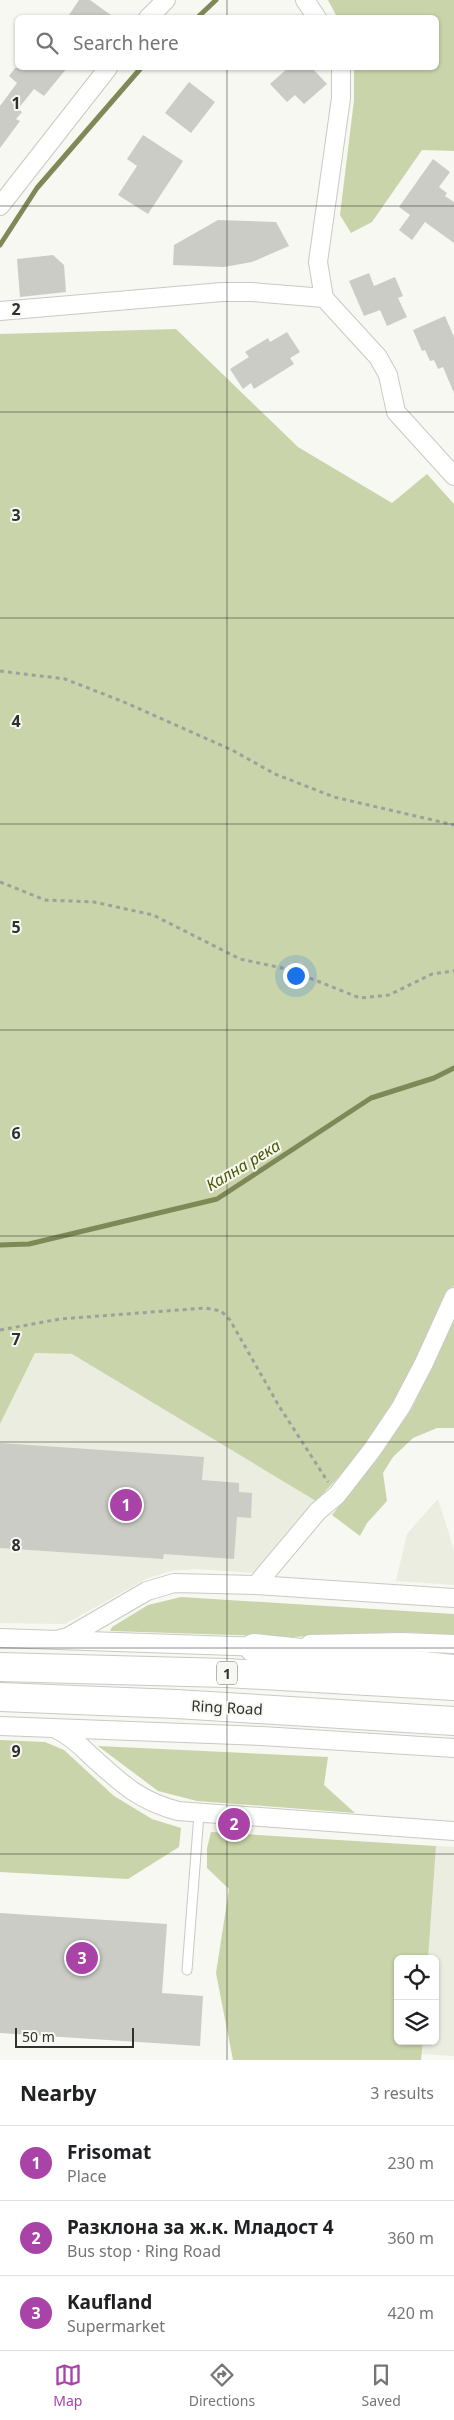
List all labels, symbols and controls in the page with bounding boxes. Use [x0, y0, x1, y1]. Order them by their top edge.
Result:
search box [15, 15, 439, 70]
icon: search [33, 29, 61, 57]
text: Search here [73, 30, 179, 56]
text: 1 [11, 92, 21, 114]
text: 2 [11, 298, 21, 320]
text: 3 [11, 504, 21, 526]
text: 4 [11, 710, 21, 732]
text: 5 [11, 916, 21, 938]
your location [283, 963, 309, 989]
text: 6 [11, 1122, 21, 1144]
water label: Кална река [202, 1134, 284, 1196]
text: 7 [11, 1328, 21, 1350]
pin: 1 [110, 1486, 142, 1524]
text: 8 [11, 1534, 21, 1556]
road number: 1 [217, 1662, 237, 1685]
street label: Ring Road [191, 1695, 263, 1719]
text: 9 [11, 1740, 21, 1762]
pin: 2 [218, 1805, 250, 1843]
pin: 3 [66, 1939, 98, 1977]
map controls [394, 1955, 439, 2045]
button: locate [394, 1955, 439, 2000]
button: layers [394, 2000, 439, 2045]
scale bar [15, 2025, 134, 2048]
text: 50 m [22, 2027, 55, 2046]
text: Nearby [20, 2079, 96, 2107]
text: 3 results [370, 2082, 434, 2104]
text: Frisomat [67, 2139, 151, 2165]
text: 1 [31, 2152, 41, 2174]
text: 230 m [387, 2152, 434, 2174]
text: Place [67, 2165, 107, 2187]
text: Разклона за ж.к. Младост 4 [67, 2214, 334, 2240]
text: 2 [31, 2227, 41, 2249]
text: 360 m [387, 2227, 434, 2249]
text: Bus stop · Ring Road [67, 2240, 221, 2262]
text: Kaufland [67, 2289, 152, 2315]
text: 3 [31, 2302, 41, 2324]
text: 420 m [387, 2302, 434, 2324]
text: Supermarket [67, 2315, 165, 2337]
tab: Map [53, 2361, 82, 2410]
tab: Directions [189, 2361, 255, 2410]
tab: Saved [362, 2361, 401, 2410]

